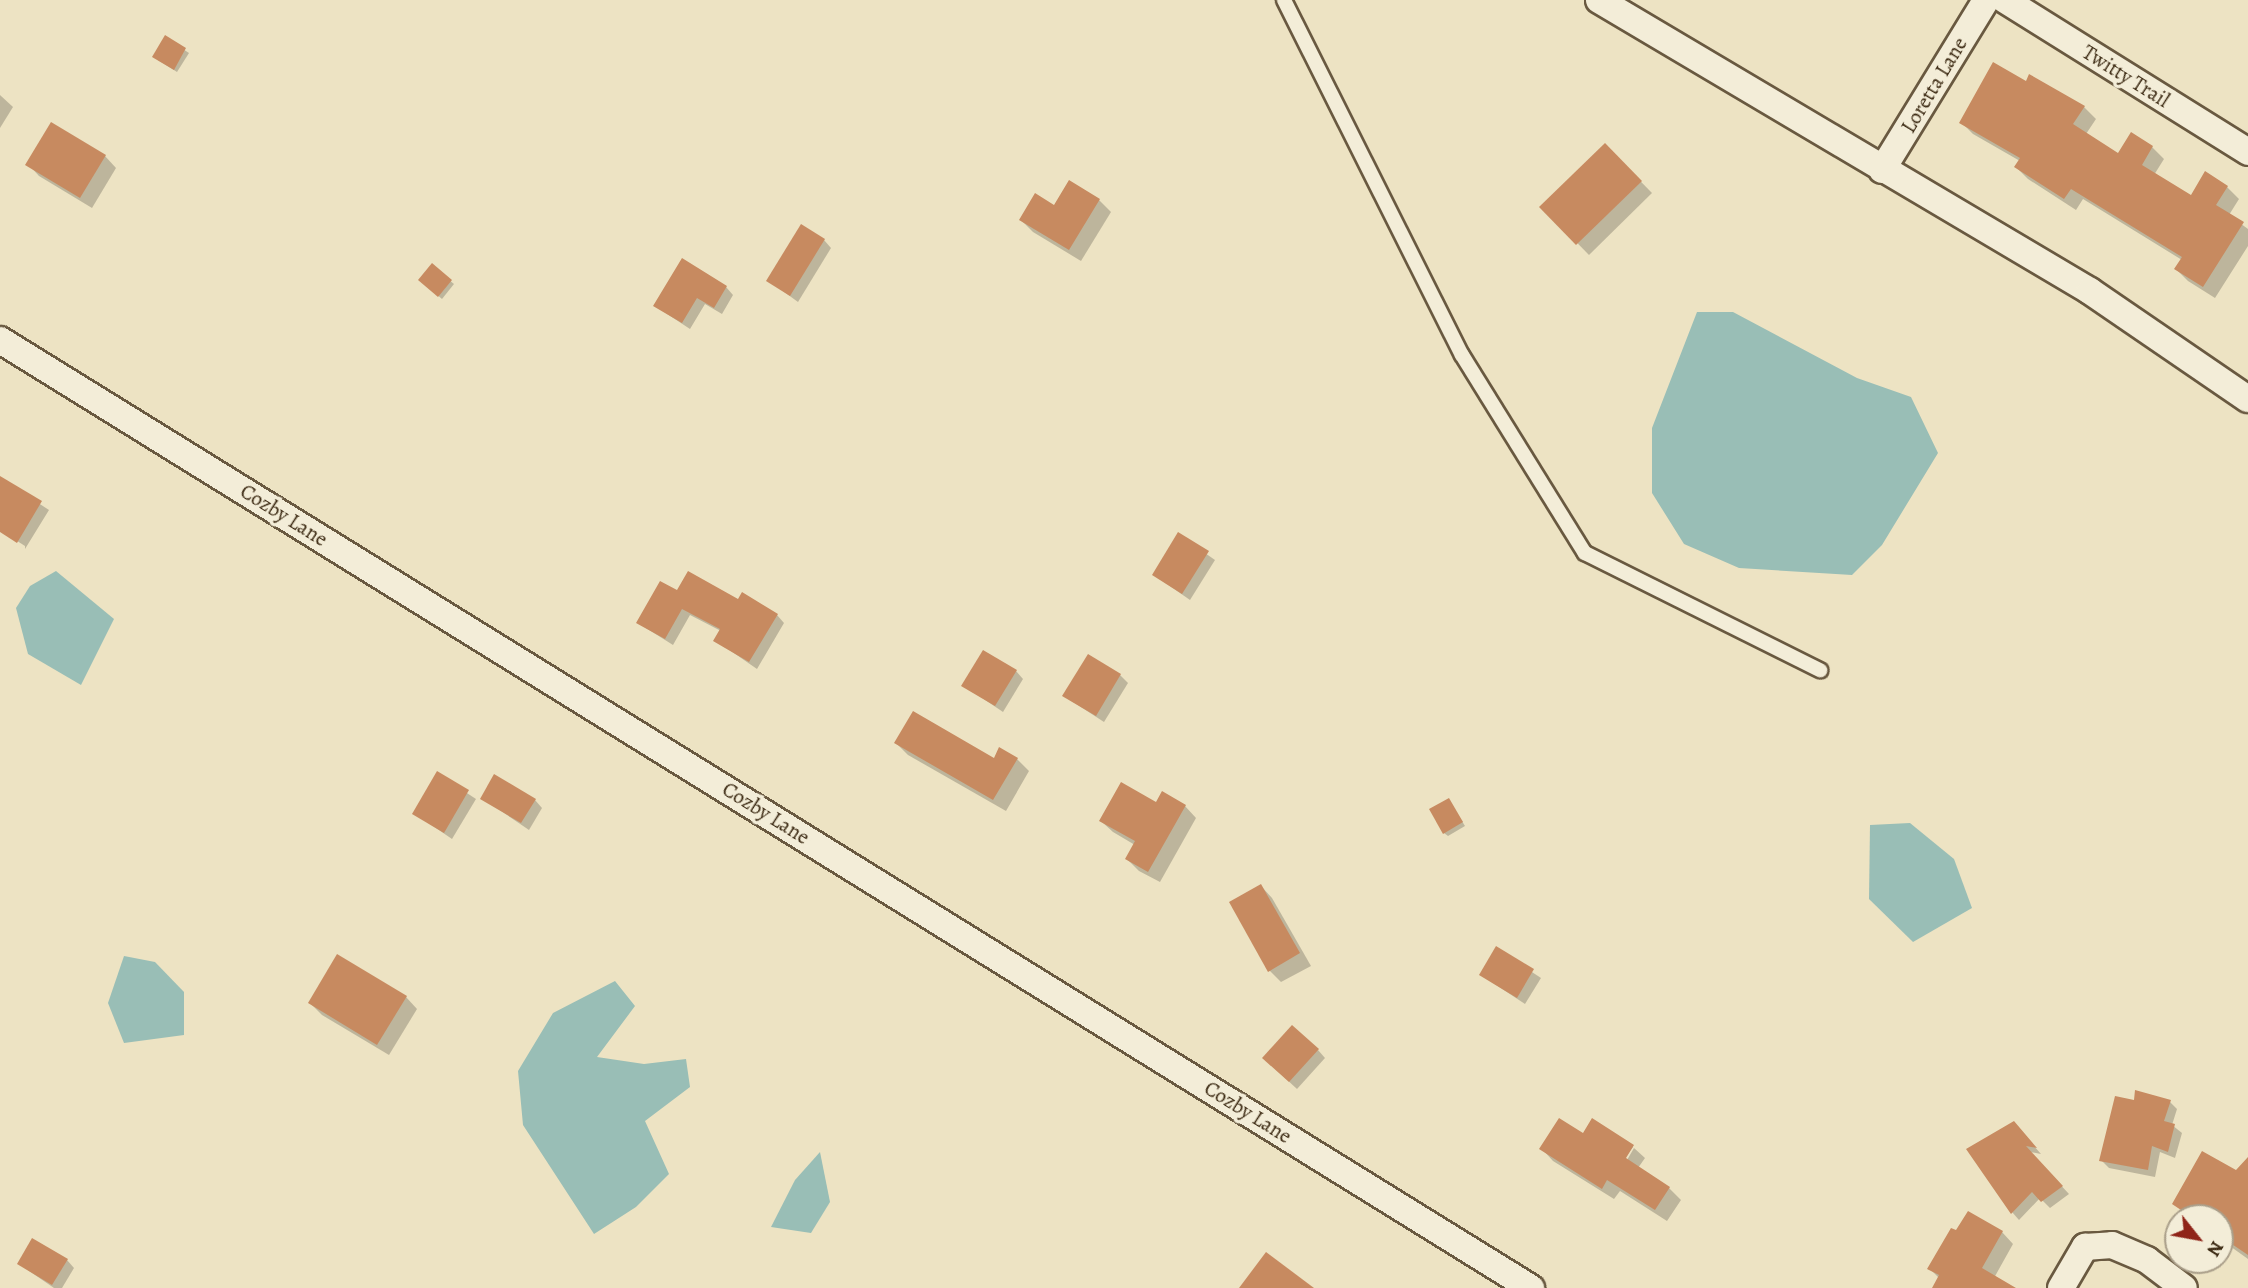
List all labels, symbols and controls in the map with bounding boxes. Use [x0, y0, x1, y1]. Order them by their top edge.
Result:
street label: Loretta Lane [1896, 32, 1972, 138]
street label: Twitty Trail [2078, 39, 2174, 113]
street label: Cozby Lane [236, 478, 332, 552]
street label: Cozby Lane [718, 776, 814, 850]
street label: Cozby Lane [1200, 1075, 1296, 1149]
north arrow [2164, 1204, 2234, 1274]
text: N [2201, 1236, 2230, 1261]

